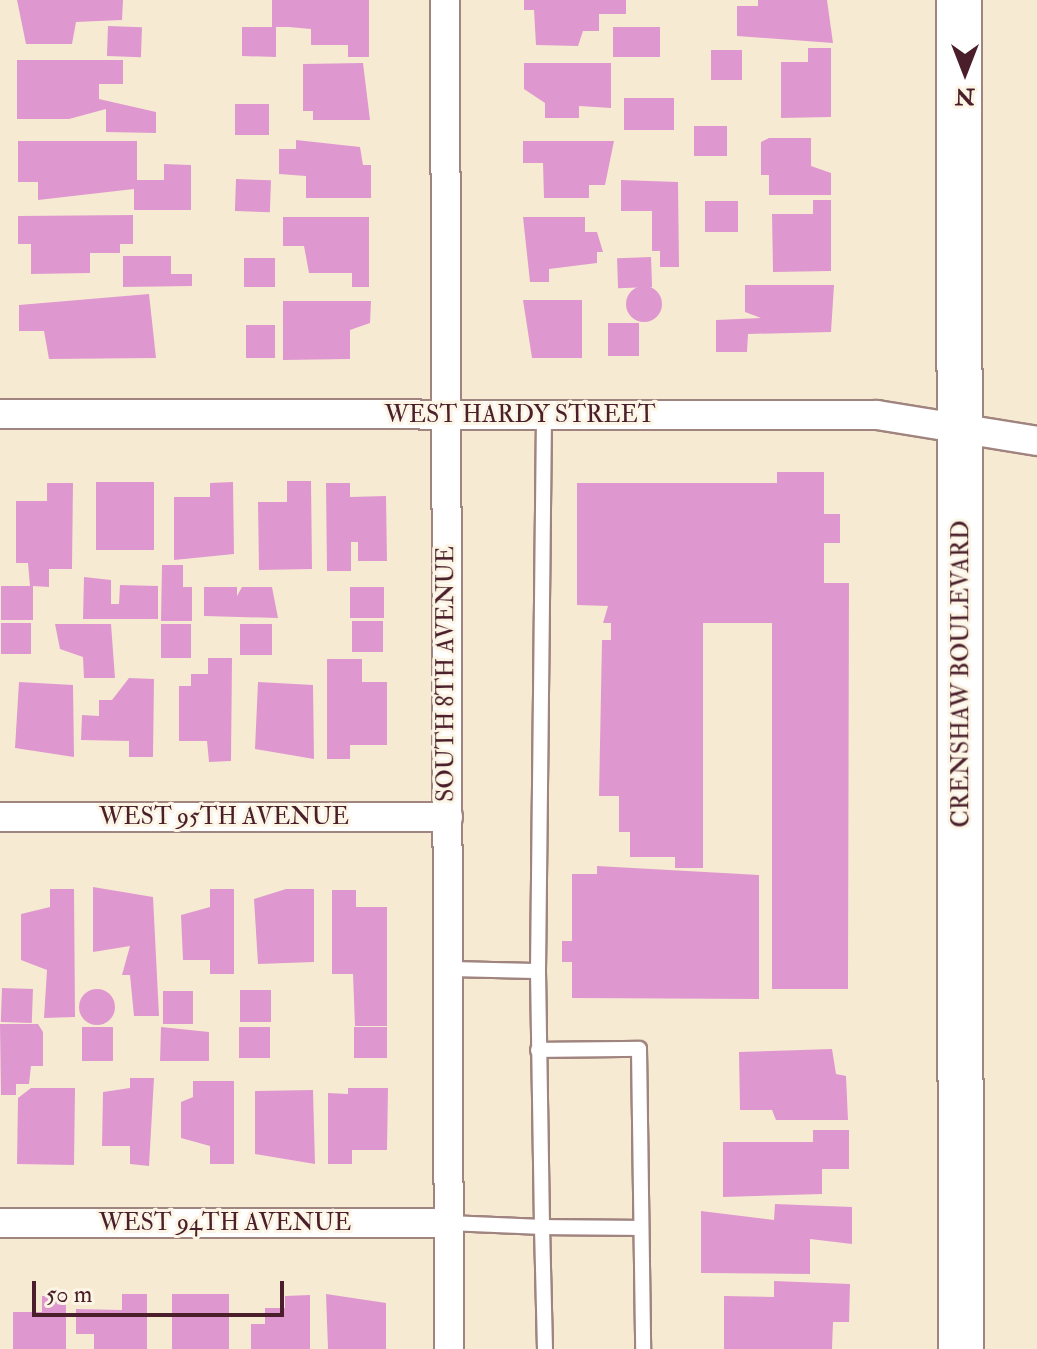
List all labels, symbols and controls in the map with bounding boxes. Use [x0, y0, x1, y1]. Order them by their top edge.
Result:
north arrow [925, 32, 1005, 112]
text: N [955, 82, 975, 110]
street label: WEST HARDY STREET [384, 401, 656, 429]
street label: CRENSHAW BOULEVARD [947, 520, 975, 828]
street label: SOUTH 8TH AVENUE [432, 546, 460, 802]
street label: WEST 95TH AVENUE [99, 803, 349, 831]
street label: WEST 94TH AVENUE [99, 1209, 351, 1237]
scale bar [36, 1265, 288, 1315]
text: 50 m [46, 1279, 92, 1310]

